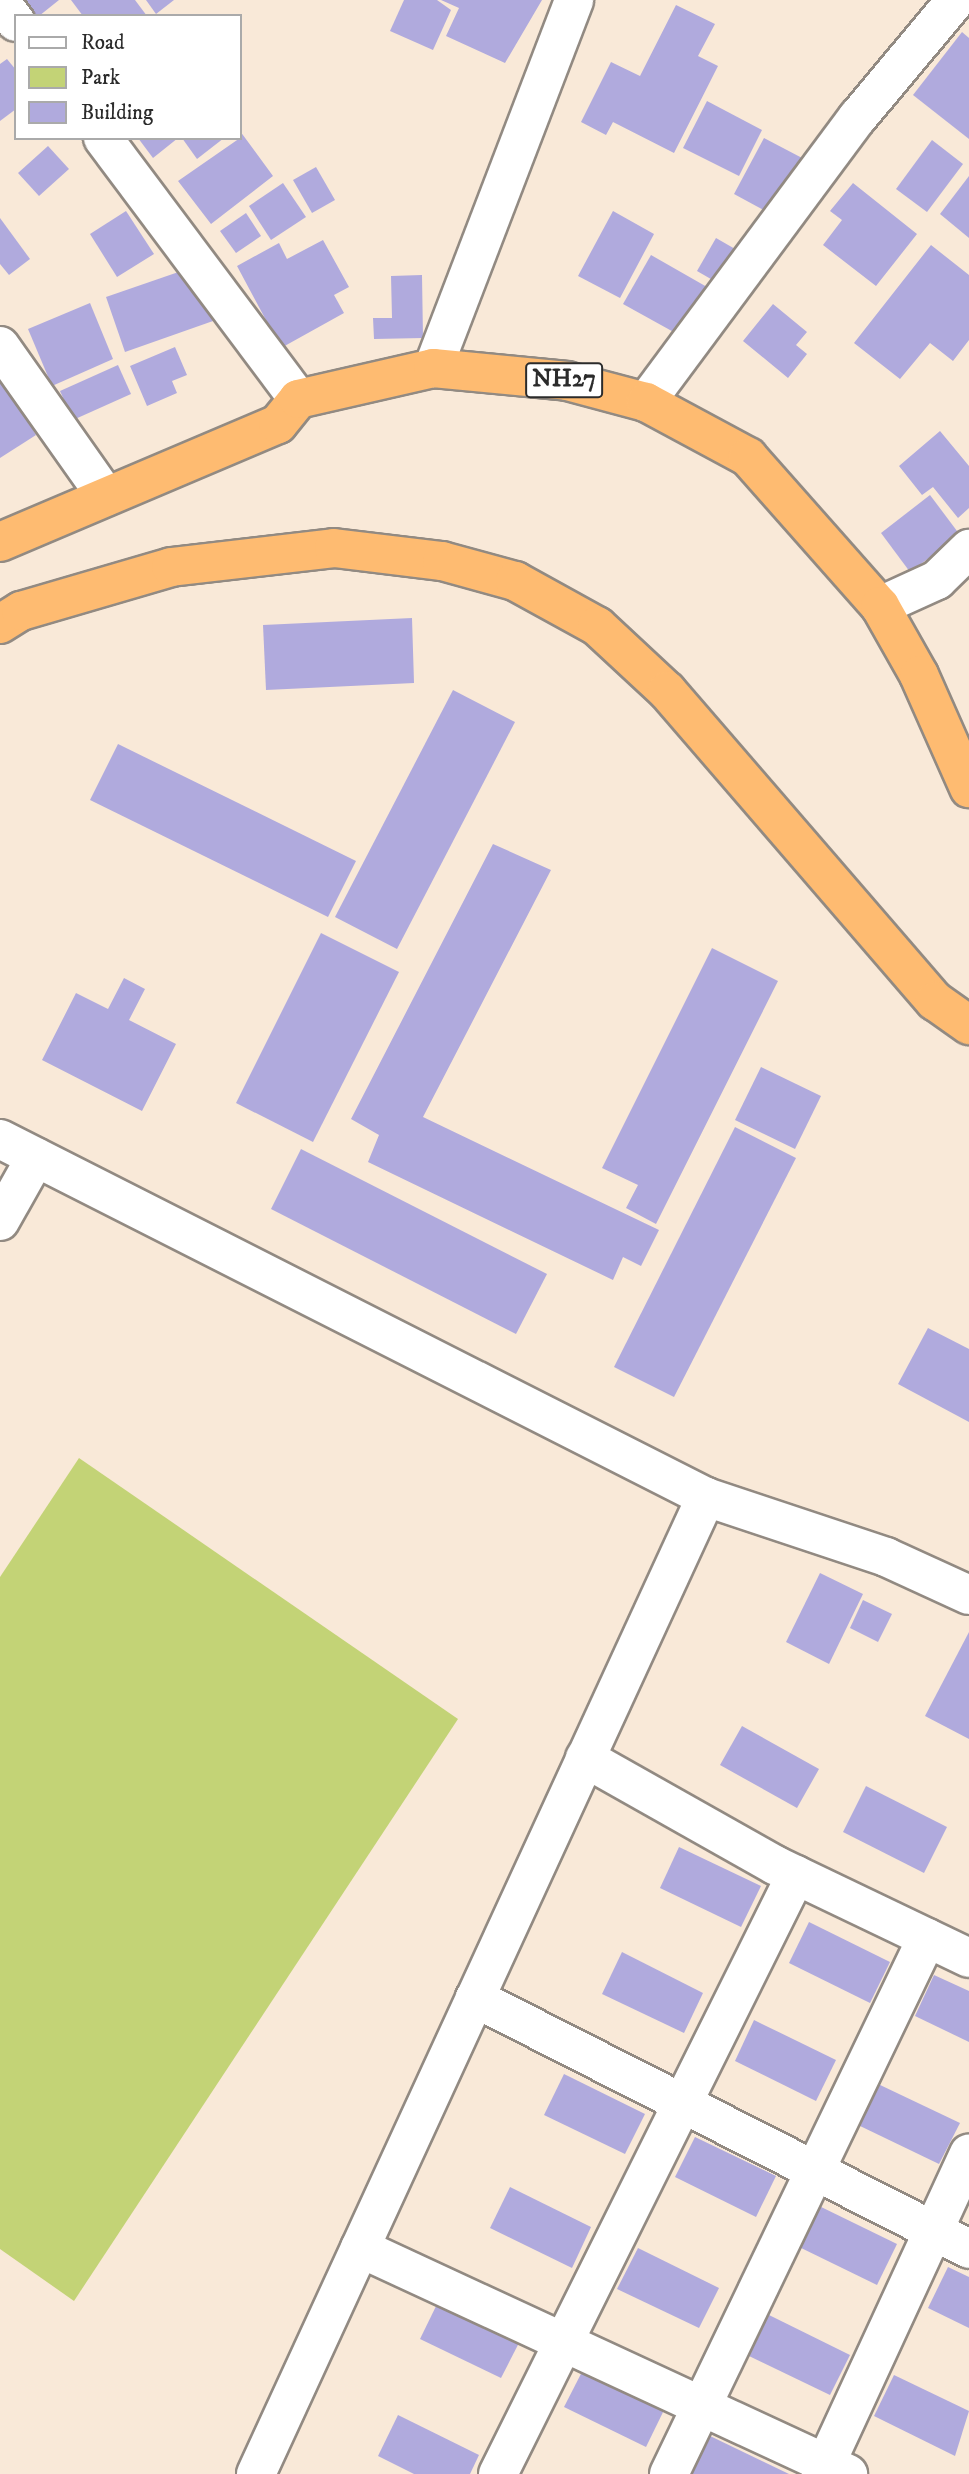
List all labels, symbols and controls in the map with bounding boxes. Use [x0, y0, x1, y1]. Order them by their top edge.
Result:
legend [14, 14, 242, 140]
text: Road [81, 30, 125, 56]
text: Park [81, 65, 120, 91]
text: Building [81, 100, 153, 126]
road number: NH27 [524, 360, 604, 400]

